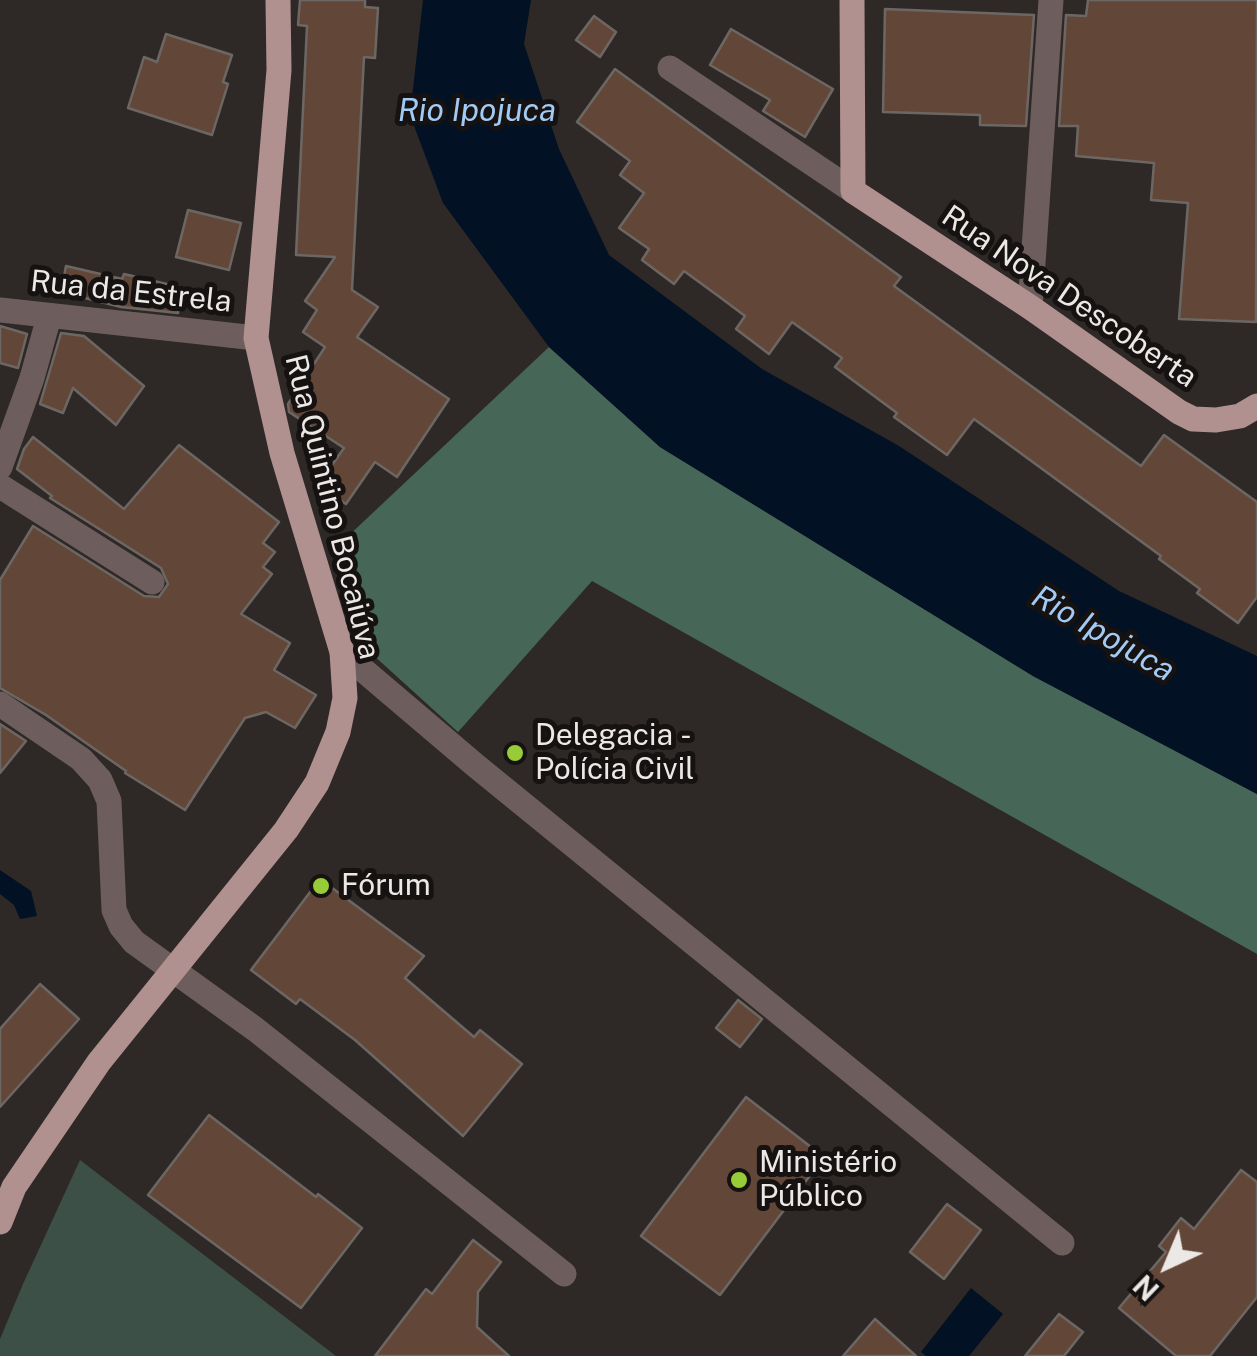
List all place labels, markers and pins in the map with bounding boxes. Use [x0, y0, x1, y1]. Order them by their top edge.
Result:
place label: Delegacia - Polícia Civil [535, 718, 694, 788]
marker: Delegacia - Polícia Civil [504, 742, 526, 764]
place label: Fórum [341, 868, 431, 904]
marker: Fórum [310, 875, 332, 897]
place label: Ministério Público [759, 1145, 897, 1216]
marker: Ministério Público [728, 1169, 750, 1191]

